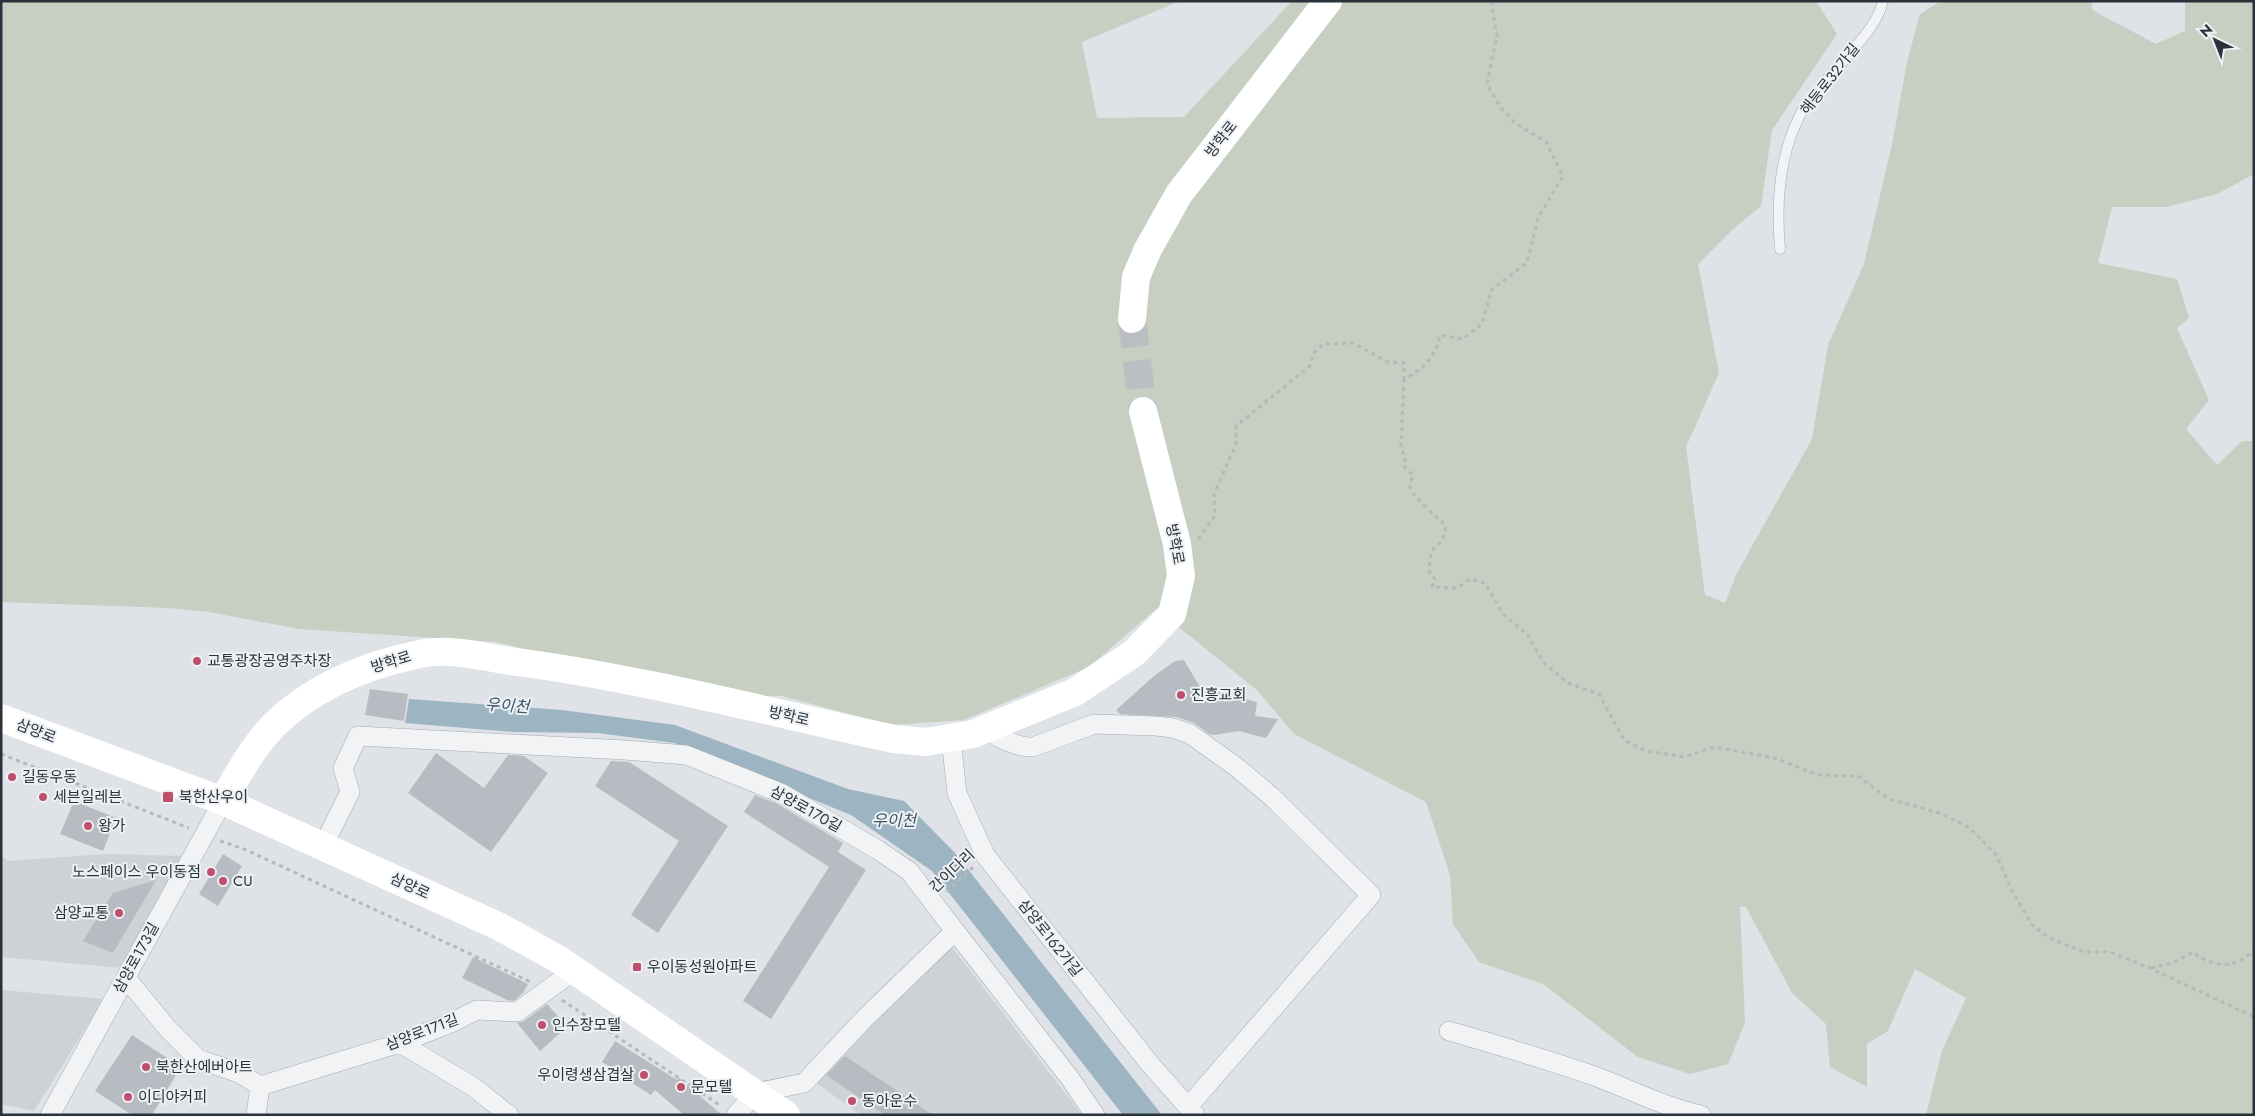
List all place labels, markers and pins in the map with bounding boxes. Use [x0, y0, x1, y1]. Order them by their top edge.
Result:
place label: 교통광장공영주차장 [207, 650, 331, 672]
marker: 교통광장공영주차장 [191, 655, 203, 667]
place label: 진흥교회 [1191, 684, 1246, 706]
marker: 진흥교회 [1175, 689, 1187, 701]
place label: 길동우동 [22, 766, 77, 788]
marker: 길동우동 [6, 771, 18, 783]
place label: 세븐일레븐 [53, 786, 122, 808]
place label: 북한산우이 [179, 786, 248, 808]
marker: 북한산우이 [161, 790, 175, 804]
marker: 세븐일레븐 [37, 791, 49, 803]
place label: 왕가 [98, 815, 126, 837]
marker: 왕가 [82, 820, 94, 832]
place label: 노스페이스 우이동점 [72, 861, 201, 883]
marker: 노스페이스 우이동점 [205, 866, 217, 878]
place label: CU [233, 870, 253, 892]
marker: CU [217, 875, 229, 887]
place label: 삼양교통 [54, 902, 109, 924]
marker: 삼양교통 [113, 907, 125, 919]
place label: 우이동성원아파트 [647, 956, 758, 978]
marker: 우이동성원아파트 [631, 961, 643, 973]
place label: 인수장모텔 [552, 1014, 621, 1036]
marker: 인수장모텔 [536, 1019, 548, 1031]
place label: 북한산에버아트 [156, 1056, 253, 1078]
marker: 북한산에버아트 [140, 1061, 152, 1073]
place label: 우이령생삼겹살 [537, 1064, 634, 1086]
marker: 우이령생삼겹살 [638, 1069, 650, 1081]
place label: 문모텔 [691, 1076, 732, 1098]
marker: 문모텔 [675, 1081, 687, 1093]
place label: 이디야커피 [138, 1086, 207, 1108]
place label: 동아운수 [862, 1090, 917, 1112]
marker: 이디야커피 [122, 1091, 134, 1103]
marker: 동아운수 [846, 1095, 858, 1107]

